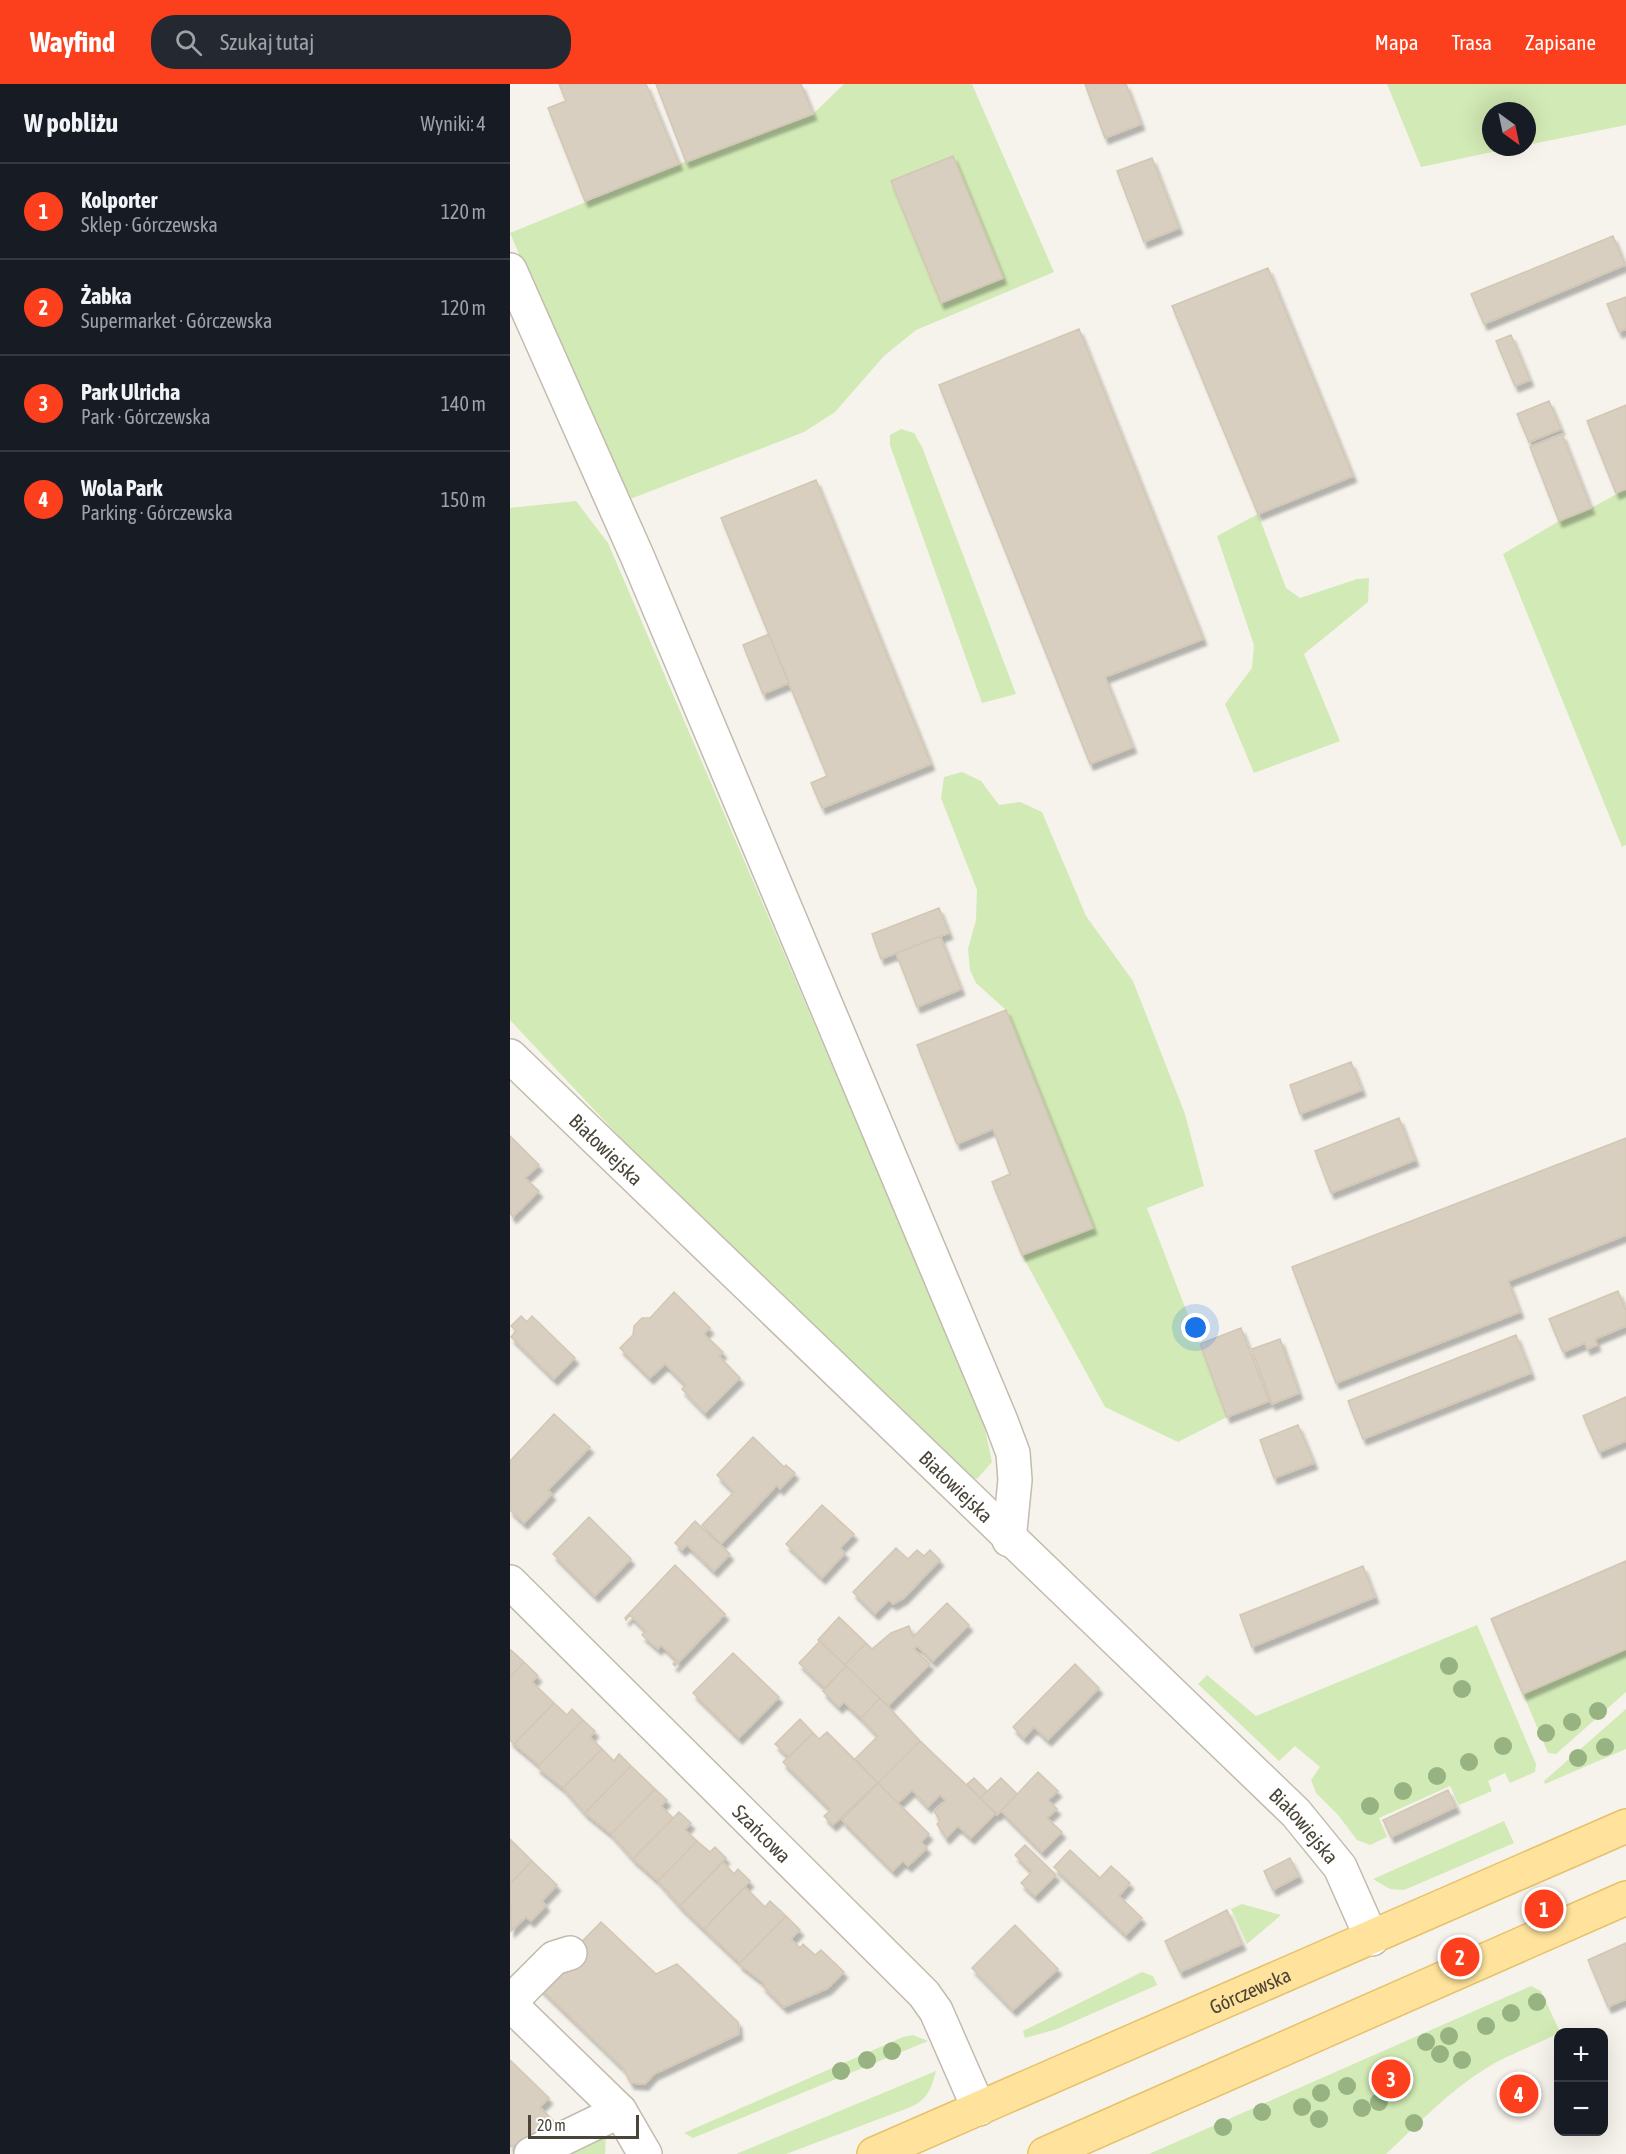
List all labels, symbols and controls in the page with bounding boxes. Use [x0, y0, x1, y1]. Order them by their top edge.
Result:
search box [151, 15, 571, 69]
text: Wayfind [30, 26, 115, 58]
icon: search [172, 26, 205, 59]
text: Szukaj tutaj [220, 29, 314, 55]
text: Mapa [1375, 30, 1418, 54]
text: Trasa [1451, 30, 1492, 54]
text: Zapisane [1525, 30, 1596, 54]
north arrow [1482, 102, 1536, 156]
text: W pobliżu [24, 108, 118, 138]
text: Wyniki: 4 [420, 112, 486, 135]
text: Kolporter [81, 187, 157, 213]
text: 1 [39, 200, 48, 223]
text: 120 m [441, 200, 486, 223]
text: Sklep · Górczewska [81, 213, 218, 236]
text: Żabka [81, 283, 131, 309]
text: 2 [39, 296, 48, 319]
text: 120 m [441, 296, 486, 319]
text: Supermarket · Górczewska [81, 309, 272, 332]
text: Park Ulricha [81, 379, 180, 405]
text: 3 [39, 392, 48, 415]
text: 140 m [441, 392, 486, 415]
text: Park · Górczewska [81, 405, 210, 428]
text: Wola Park [81, 475, 162, 501]
text: 4 [39, 488, 48, 511]
text: 150 m [441, 488, 486, 511]
text: Parking · Górczewska [81, 501, 233, 524]
street label: Białowiejska [565, 1108, 648, 1190]
your location [1181, 1313, 1210, 1342]
street label: Białowiejska [915, 1445, 998, 1527]
street label: Białowiejska [1265, 1783, 1344, 1868]
street label: Szańcowa [729, 1799, 796, 1867]
pin: 1 [1524, 1886, 1564, 1932]
pin: 2 [1440, 1934, 1480, 1980]
street label: Górczewska [1206, 1962, 1294, 2018]
map controls [1554, 2028, 1608, 2136]
button: + [1554, 2028, 1608, 2082]
pin: 3 [1372, 2056, 1410, 2102]
pin: 4 [1500, 2072, 1538, 2116]
button: − [1554, 2082, 1608, 2136]
scale bar [528, 2112, 639, 2140]
text: 20 m [537, 2116, 566, 2134]

